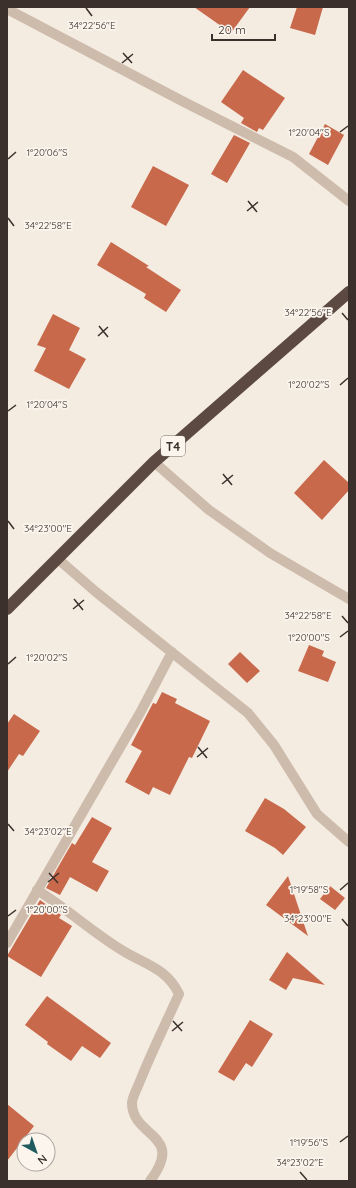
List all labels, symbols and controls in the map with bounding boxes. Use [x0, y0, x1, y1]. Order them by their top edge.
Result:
scale bar [212, 16, 275, 42]
text: 34°22'56"E [68, 19, 116, 32]
text: 20 m [218, 22, 246, 37]
text: 1°20'04"S [288, 126, 330, 139]
text: 1°20'06"S [26, 146, 68, 159]
text: 34°22'58"E [24, 219, 72, 232]
text: 34°22'56"E [284, 306, 332, 319]
text: 1°20'02"S [288, 378, 330, 391]
text: 1°20'04"S [26, 398, 68, 411]
road number: T4 [161, 436, 185, 456]
text: 34°23'00"E [24, 522, 72, 535]
text: 34°22'58"E [284, 609, 332, 622]
text: 1°20'00"S [288, 631, 330, 644]
text: 1°20'02"S [26, 651, 68, 664]
text: 34°23'02"E [24, 825, 72, 838]
text: 1°19'58"S [290, 883, 329, 896]
text: 1°20'00"S [26, 903, 68, 916]
text: 34°23'00"E [284, 912, 332, 925]
north arrow [16, 1132, 56, 1172]
text: 1°19'56"S [290, 1136, 329, 1149]
text: N [35, 1152, 50, 1168]
text: 34°23'02"E [276, 1156, 324, 1169]

